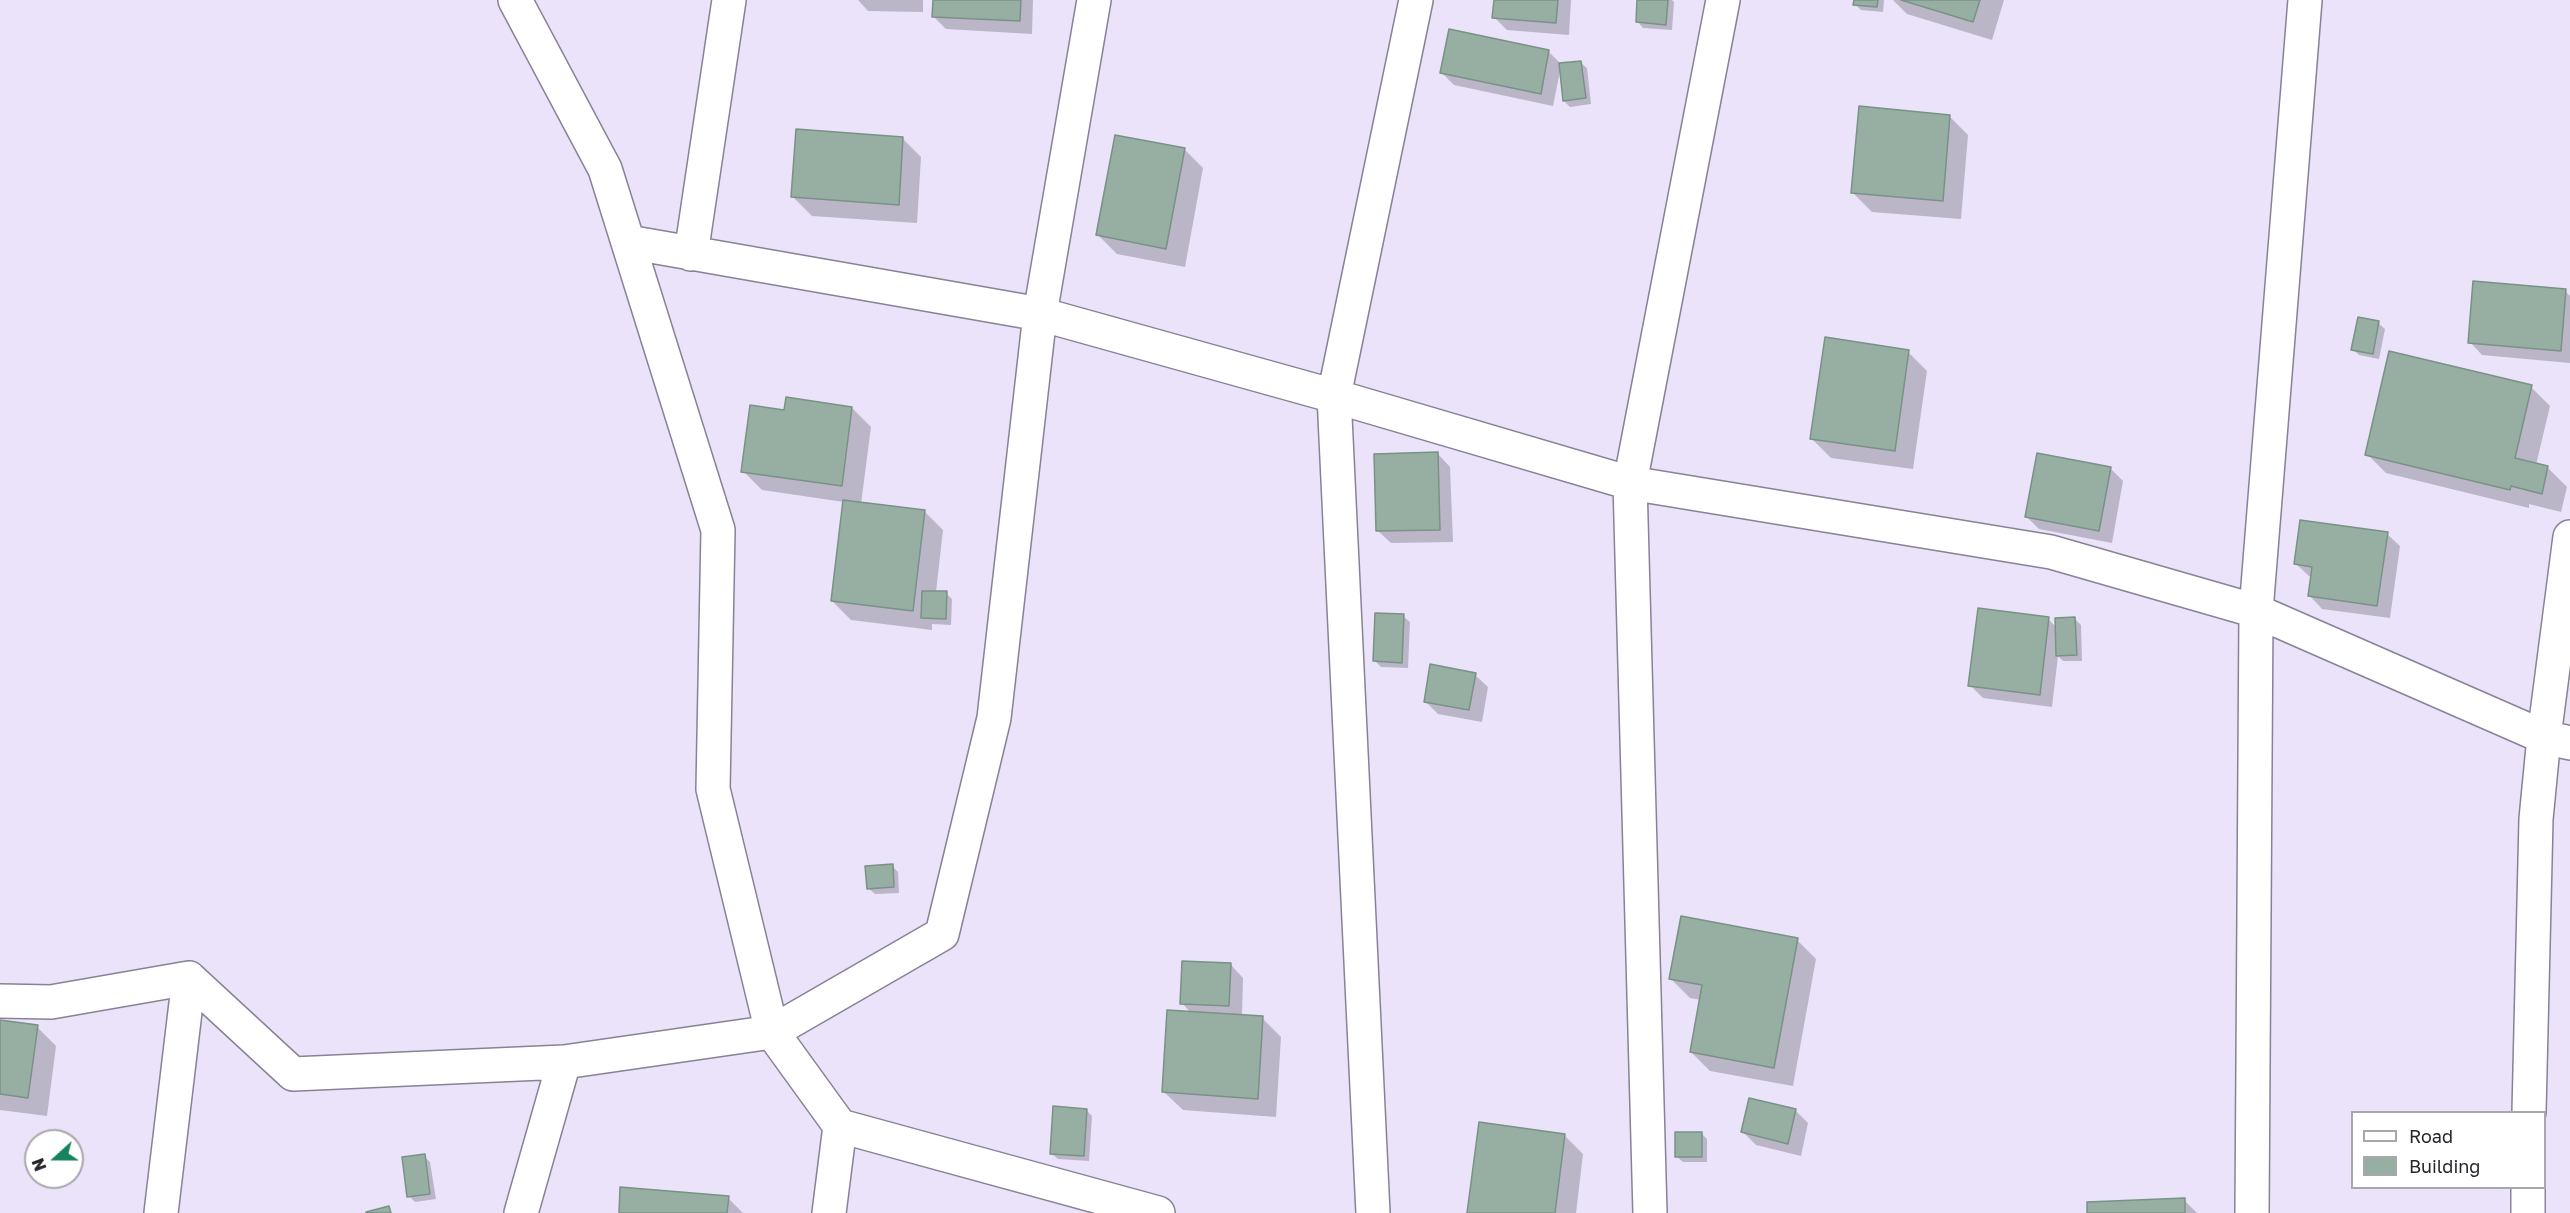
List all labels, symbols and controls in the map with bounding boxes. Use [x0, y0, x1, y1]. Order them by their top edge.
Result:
legend [2351, 1111, 2546, 1189]
text: Road [2409, 1125, 2453, 1147]
north arrow [24, 1129, 84, 1189]
text: N [28, 1155, 51, 1174]
text: Building [2409, 1155, 2480, 1177]

